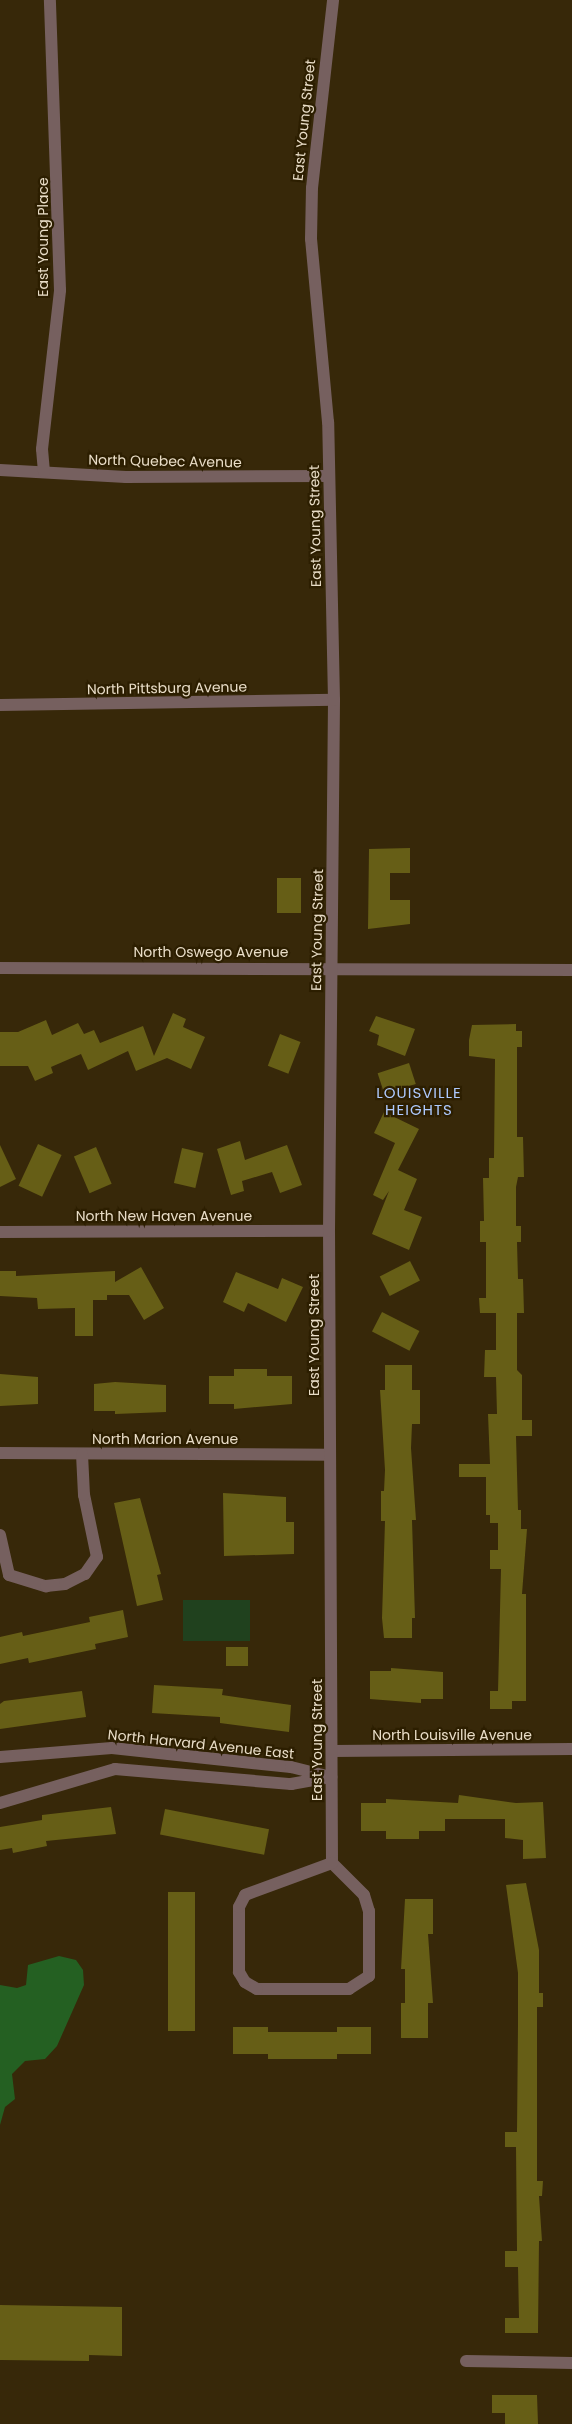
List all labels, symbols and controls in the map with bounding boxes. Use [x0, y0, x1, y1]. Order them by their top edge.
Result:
street label: East Young Street [289, 58, 319, 182]
street label: East Young Place [35, 177, 51, 297]
street label: North Quebec Avenue [88, 451, 242, 471]
street label: East Young Street [306, 465, 324, 587]
street label: North Pittsburg Avenue [87, 678, 247, 698]
street label: East Young Street [308, 869, 326, 991]
street label: North Oswego Avenue [133, 944, 289, 960]
district label: LOUISVILLE HEIGHTS [375, 1083, 463, 1118]
street label: North New Haven Avenue [76, 1208, 252, 1224]
street label: East Young Street [306, 1274, 322, 1396]
street label: North Marion Avenue [92, 1431, 238, 1447]
street label: East Young Street [309, 1679, 325, 1801]
street label: North Harvard Avenue East [107, 1726, 295, 1762]
street label: North Louisville Avenue [372, 1727, 532, 1743]

